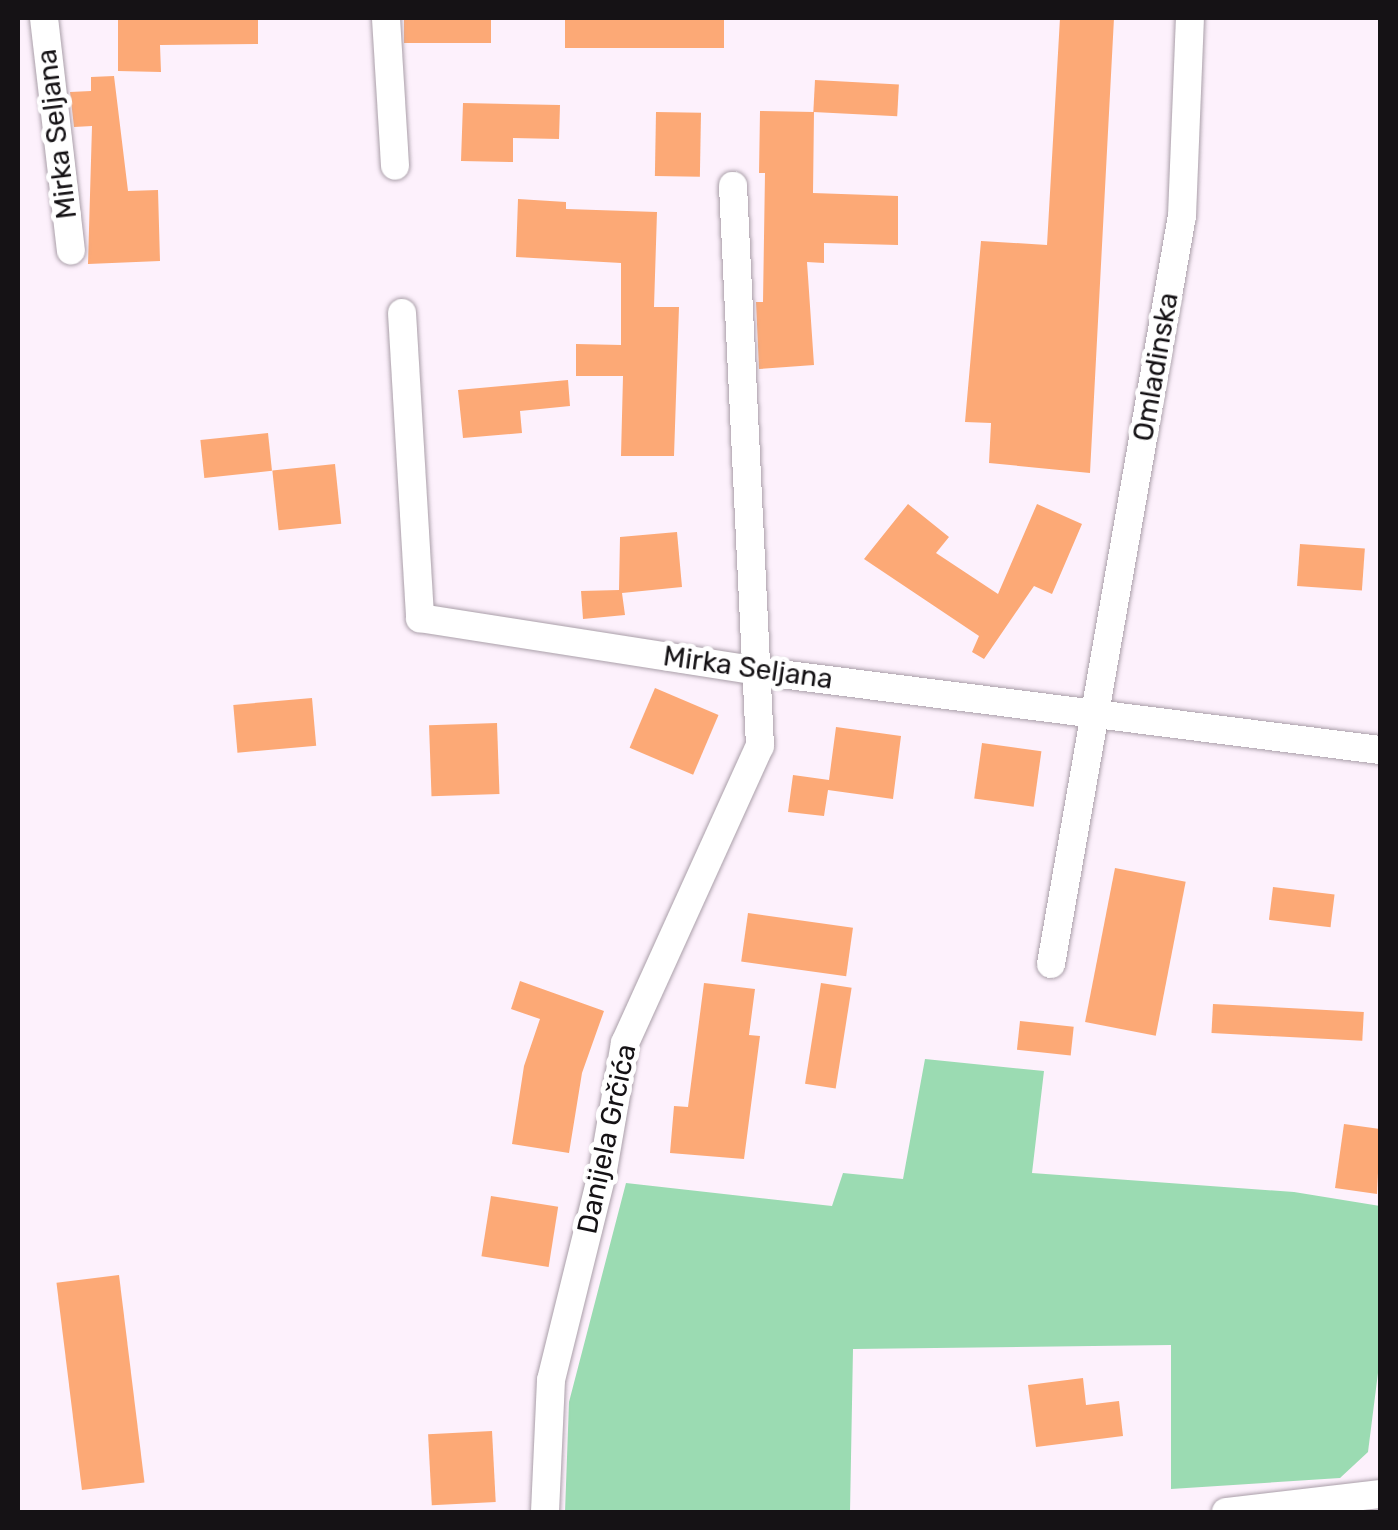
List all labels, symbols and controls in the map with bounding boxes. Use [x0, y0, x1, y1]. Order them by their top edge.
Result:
street label: Mirka Seljana [30, 47, 84, 221]
street label: Omladinska [1126, 290, 1186, 444]
street label: Mirka Seljana [661, 639, 835, 697]
street label: Danijela Grčića [571, 1041, 643, 1237]

